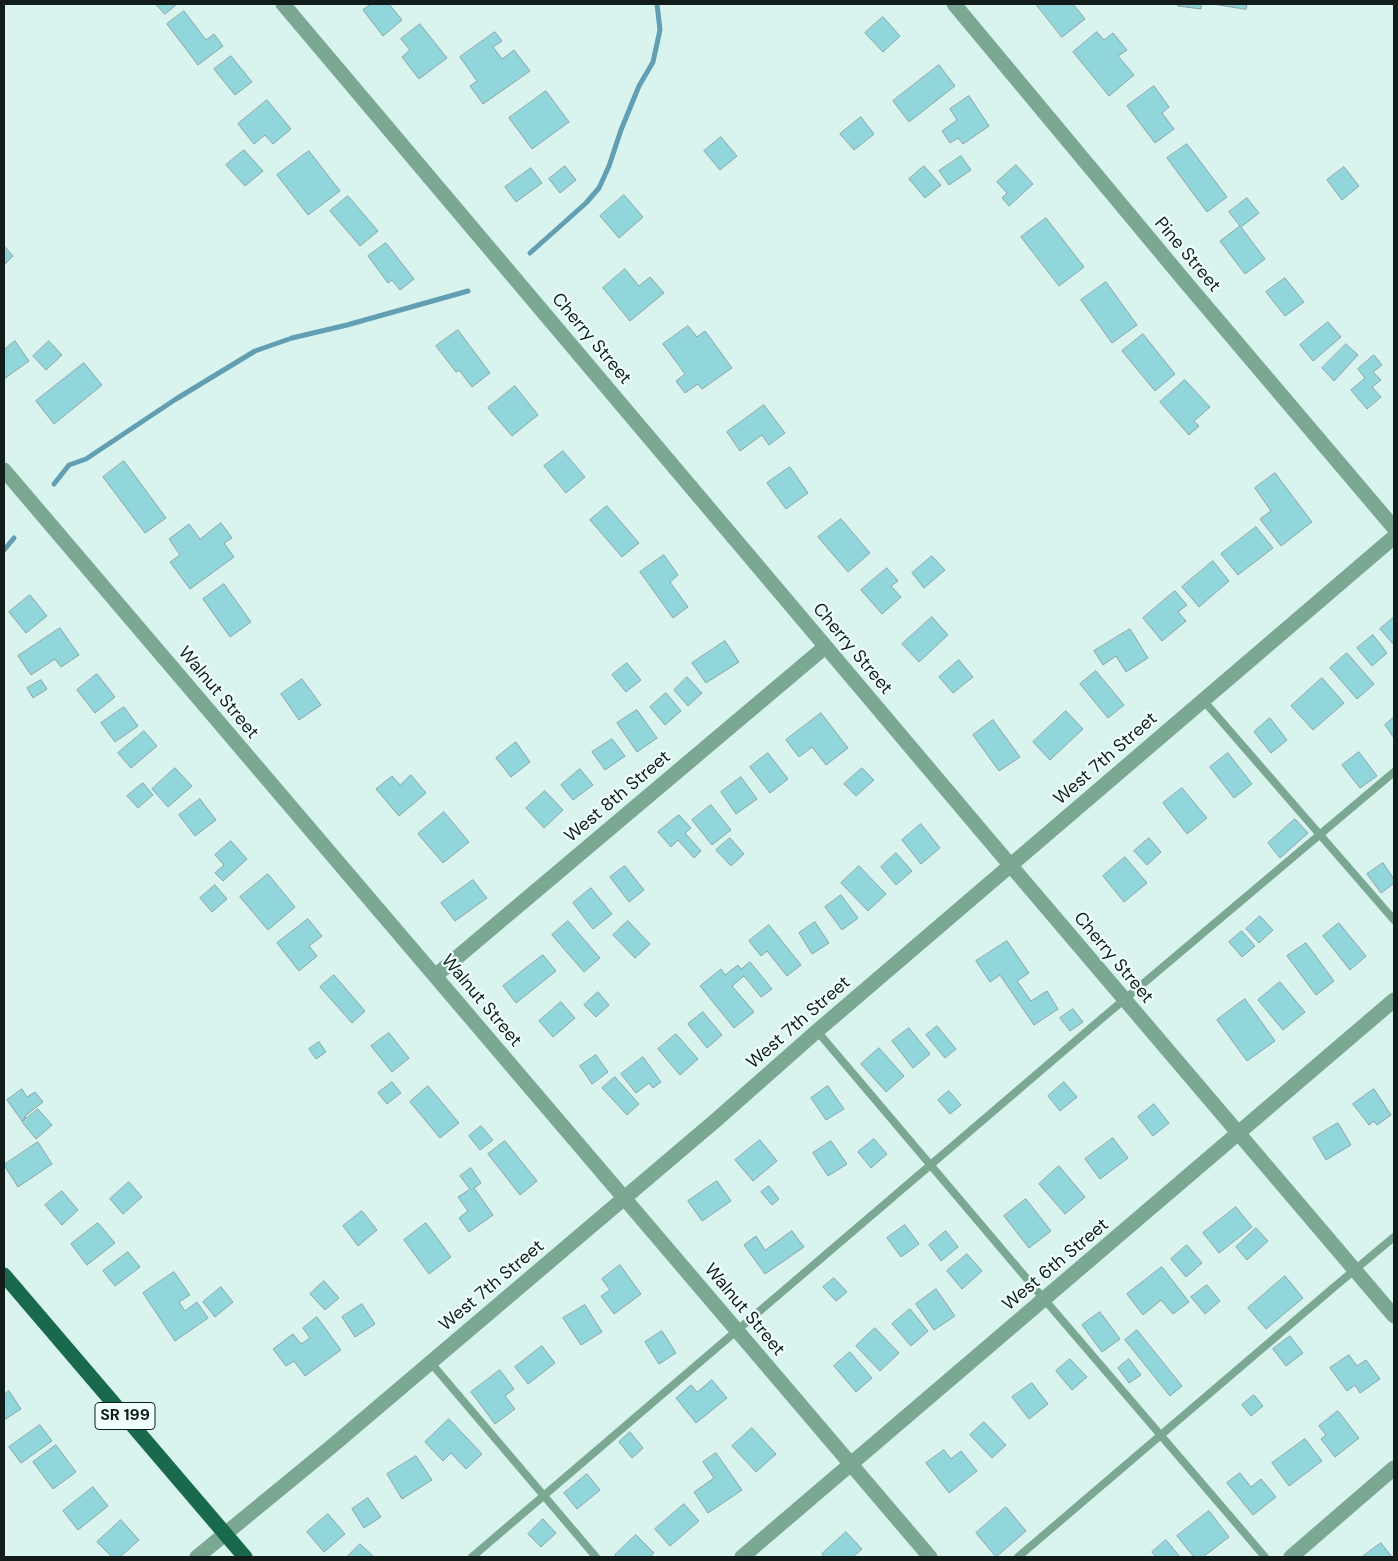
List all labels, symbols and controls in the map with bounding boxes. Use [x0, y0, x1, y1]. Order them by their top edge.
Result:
street label: Pine Street [1149, 213, 1225, 297]
street label: Cherry Street [547, 289, 635, 389]
street label: Cherry Street [808, 599, 896, 699]
street label: Walnut Street [173, 642, 263, 744]
street label: West 7th Street [1050, 708, 1162, 810]
street label: West 8th Street [561, 747, 675, 847]
street label: Cherry Street [1069, 908, 1157, 1008]
street label: Walnut Street [436, 950, 526, 1052]
street label: West 7th Street [743, 972, 855, 1074]
street label: West 6th Street [999, 1214, 1113, 1316]
street label: West 7th Street [435, 1236, 549, 1336]
street label: Walnut Street [699, 1259, 789, 1361]
road number: SR 199 [95, 1402, 155, 1430]

